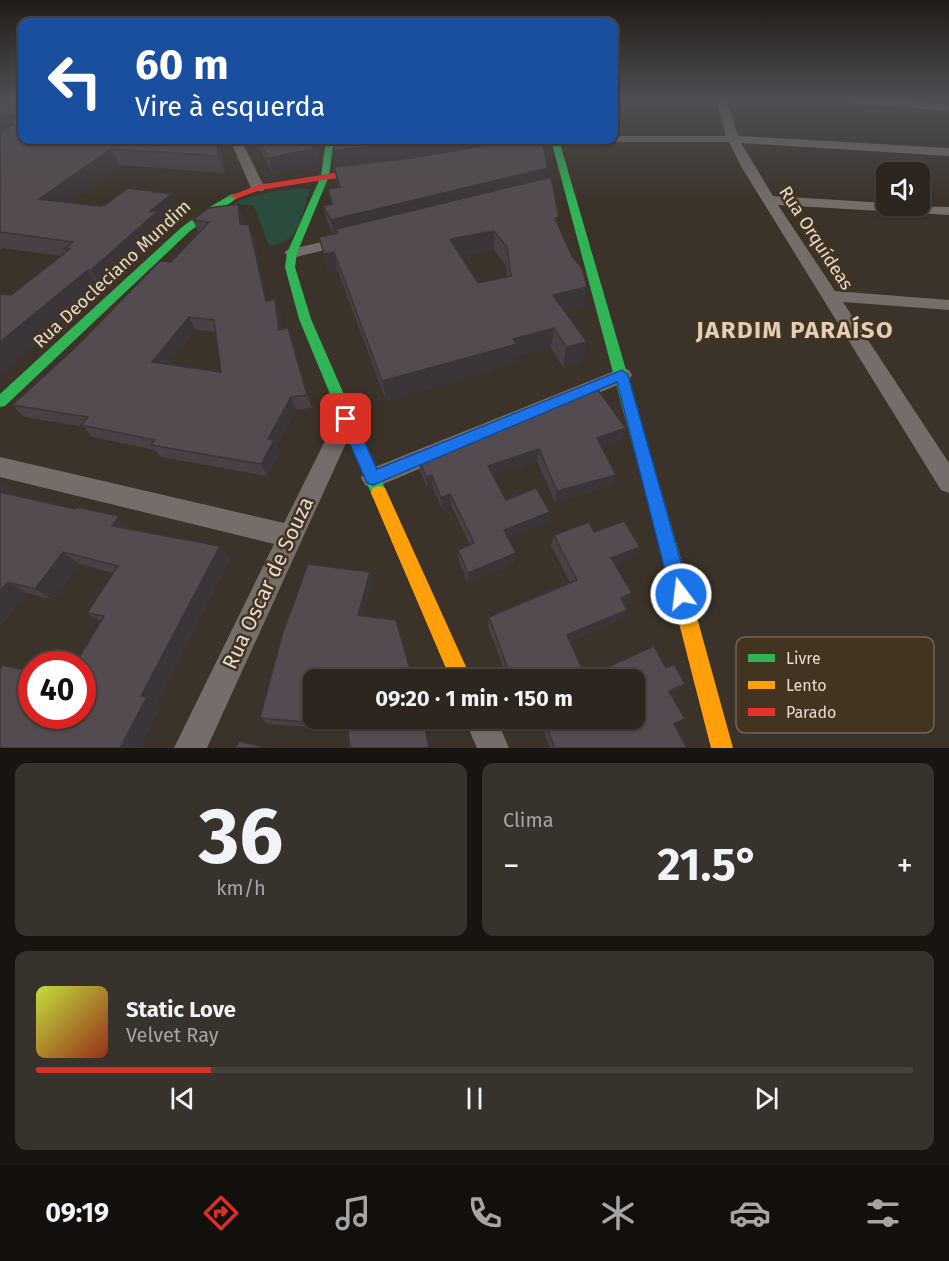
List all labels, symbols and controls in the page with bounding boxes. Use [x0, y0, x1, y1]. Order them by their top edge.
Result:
text: 60 m [135, 40, 229, 90]
icon: left [36, 42, 114, 120]
text: Vire à esquerda [135, 91, 325, 123]
map controls [876, 162, 930, 216]
button: sound [876, 162, 930, 216]
street label: Rua Orquídeas [774, 182, 858, 294]
street label: Rua Deocleciano Mundim [29, 195, 195, 353]
district label: JARDIM PARAÍSO [695, 315, 894, 344]
pin [320, 393, 371, 444]
icon: arrive [329, 402, 362, 435]
street label: Rua Oscar de Souza [217, 493, 319, 673]
position arrow [649, 562, 713, 626]
legend [736, 637, 934, 733]
text: Livre [786, 649, 821, 668]
speed limit sign: 40 [18, 651, 96, 729]
text: Lento [786, 676, 827, 695]
text: 09:20 · 1 min · 150 m [375, 685, 573, 712]
text: Parado [786, 703, 836, 722]
text: 36 [199, 790, 283, 884]
text: Clima [503, 808, 554, 832]
text: 21.5° [657, 838, 759, 892]
text: − [503, 846, 520, 886]
text: + [897, 846, 913, 886]
text: km/h [216, 876, 266, 900]
text: Static Love [126, 996, 236, 1023]
text: Velvet Ray [126, 1023, 219, 1047]
icon: previous [166, 1082, 199, 1115]
icon: pause [458, 1082, 491, 1115]
icon: next [750, 1082, 783, 1115]
icon: directions [200, 1192, 242, 1234]
icon: music [332, 1192, 374, 1234]
icon: phone [464, 1192, 506, 1234]
icon: climate [597, 1192, 639, 1234]
icon: car [729, 1192, 771, 1234]
icon: filters [862, 1192, 904, 1234]
text: 09:19 [45, 1197, 109, 1229]

